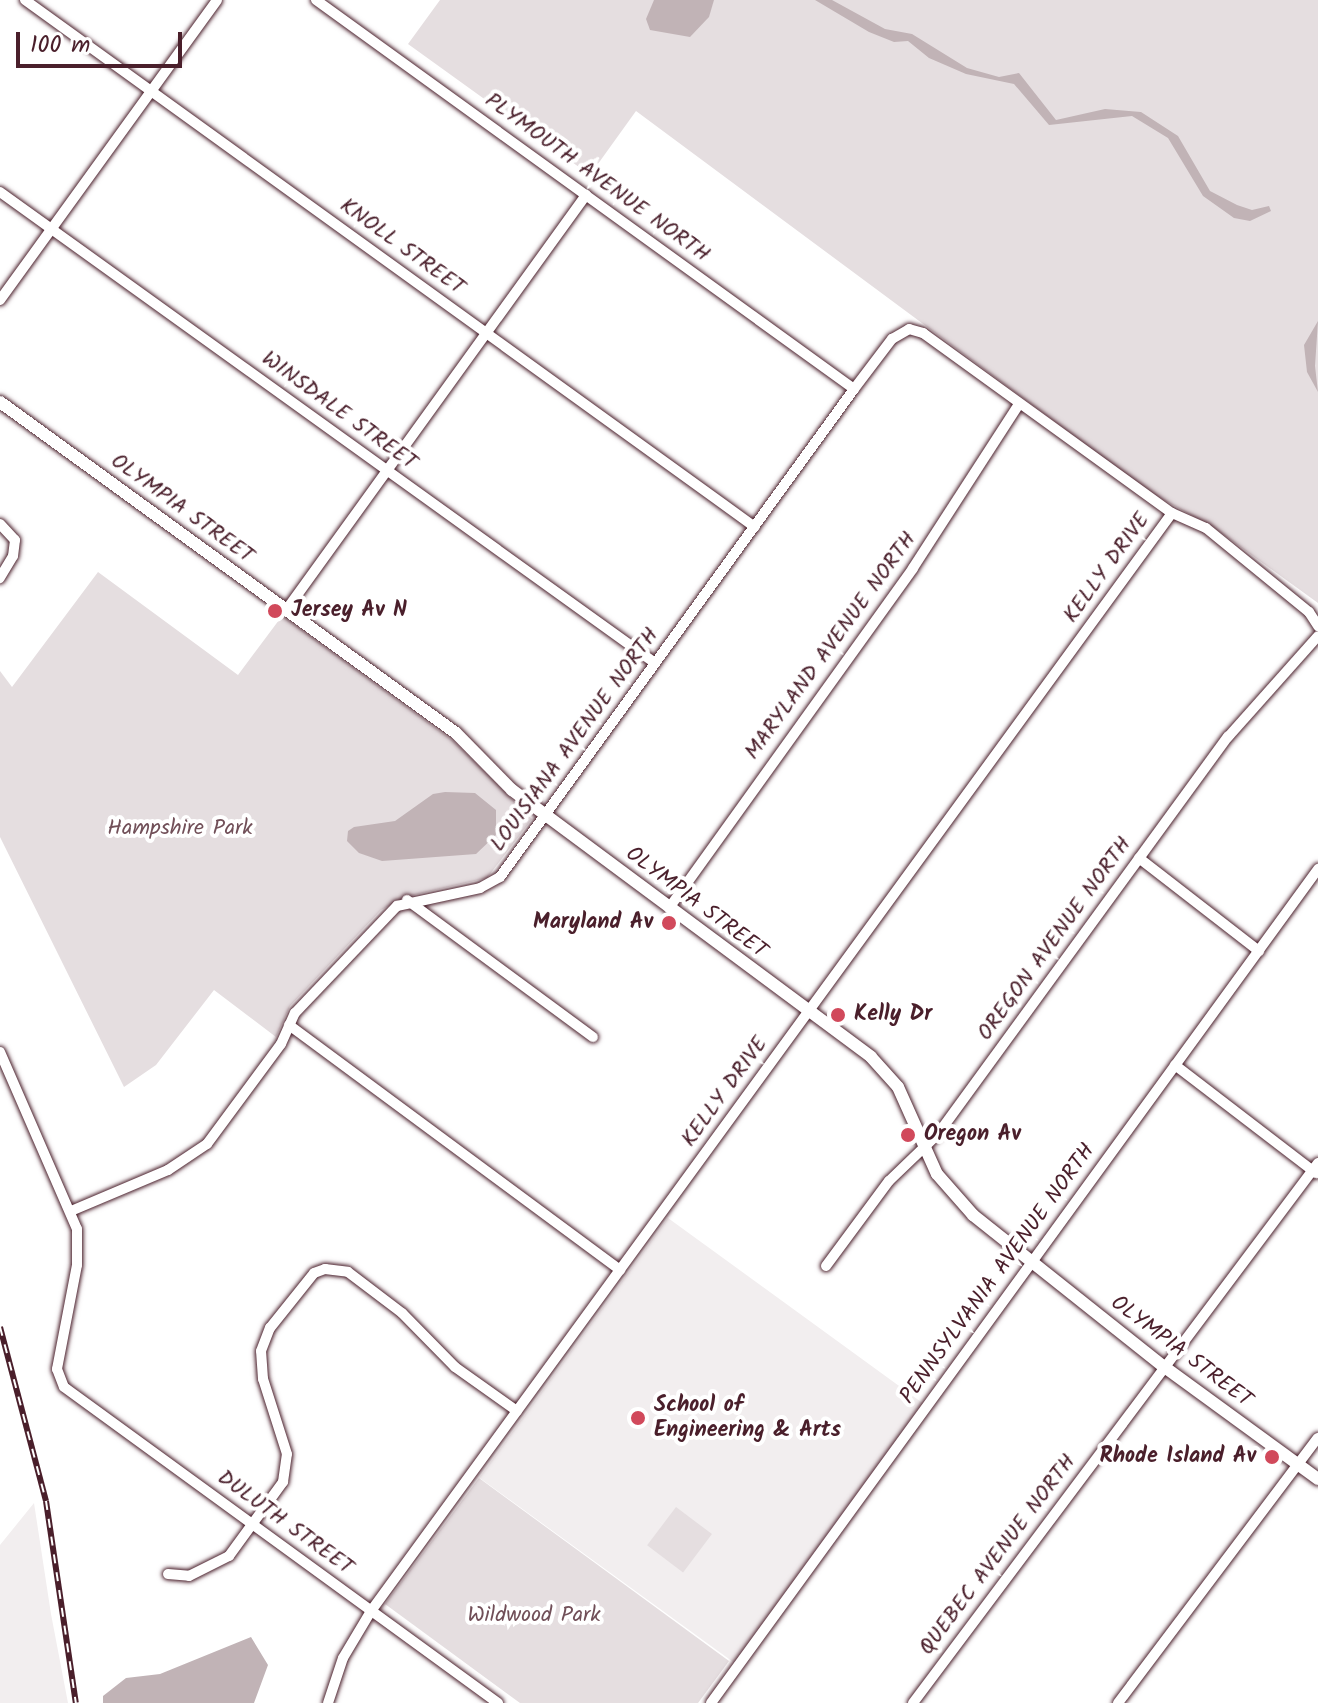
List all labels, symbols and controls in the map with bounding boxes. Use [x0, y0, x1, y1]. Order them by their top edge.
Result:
scale bar [20, 16, 186, 66]
text: 100 m [30, 26, 90, 65]
street label: PLYMOUTH AVENUE NORTH [479, 88, 715, 268]
street label: KNOLL STREET [334, 193, 470, 301]
street label: WINSDALE STREET [256, 346, 422, 476]
street label: OLYMPIA STREET [105, 448, 259, 570]
street label: KELLY DRIVE [1058, 508, 1156, 628]
street label: MARYLAND AVENUE NORTH [740, 527, 922, 765]
place label: Jersey Av N [291, 598, 407, 624]
marker: Jersey Av N [266, 602, 284, 620]
street label: LOUISIANA AVENUE NORTH [485, 623, 665, 857]
park label: Hampshire Park [107, 816, 253, 842]
street label: OREGON AVENUE NORTH [972, 832, 1138, 1046]
street label: OLYMPIA STREET [620, 841, 772, 965]
place label: Maryland Av [533, 910, 653, 936]
marker: Maryland Av [660, 914, 678, 932]
place label: Kelly Dr [854, 1002, 932, 1028]
marker: Kelly Dr [829, 1006, 847, 1024]
street label: KELLY DRIVE [676, 1032, 774, 1152]
place label: Oregon Av [924, 1122, 1021, 1148]
marker: Oregon Av [899, 1126, 917, 1144]
street label: PENNSYLVANIA AVENUE NORTH [895, 1139, 1101, 1409]
street label: OLYMPIA STREET [1105, 1290, 1257, 1414]
place label: School of Engineering & Arts [654, 1392, 841, 1444]
marker: School of Engineering & Arts [629, 1409, 647, 1427]
place label: Rhode Island Av [1099, 1444, 1256, 1470]
marker: Rhode Island Av [1263, 1448, 1281, 1466]
street label: QUEBEC AVENUE NORTH [914, 1449, 1082, 1661]
street label: DULUTH STREET [212, 1465, 358, 1581]
park label: Wildwood Park [467, 1603, 601, 1629]

